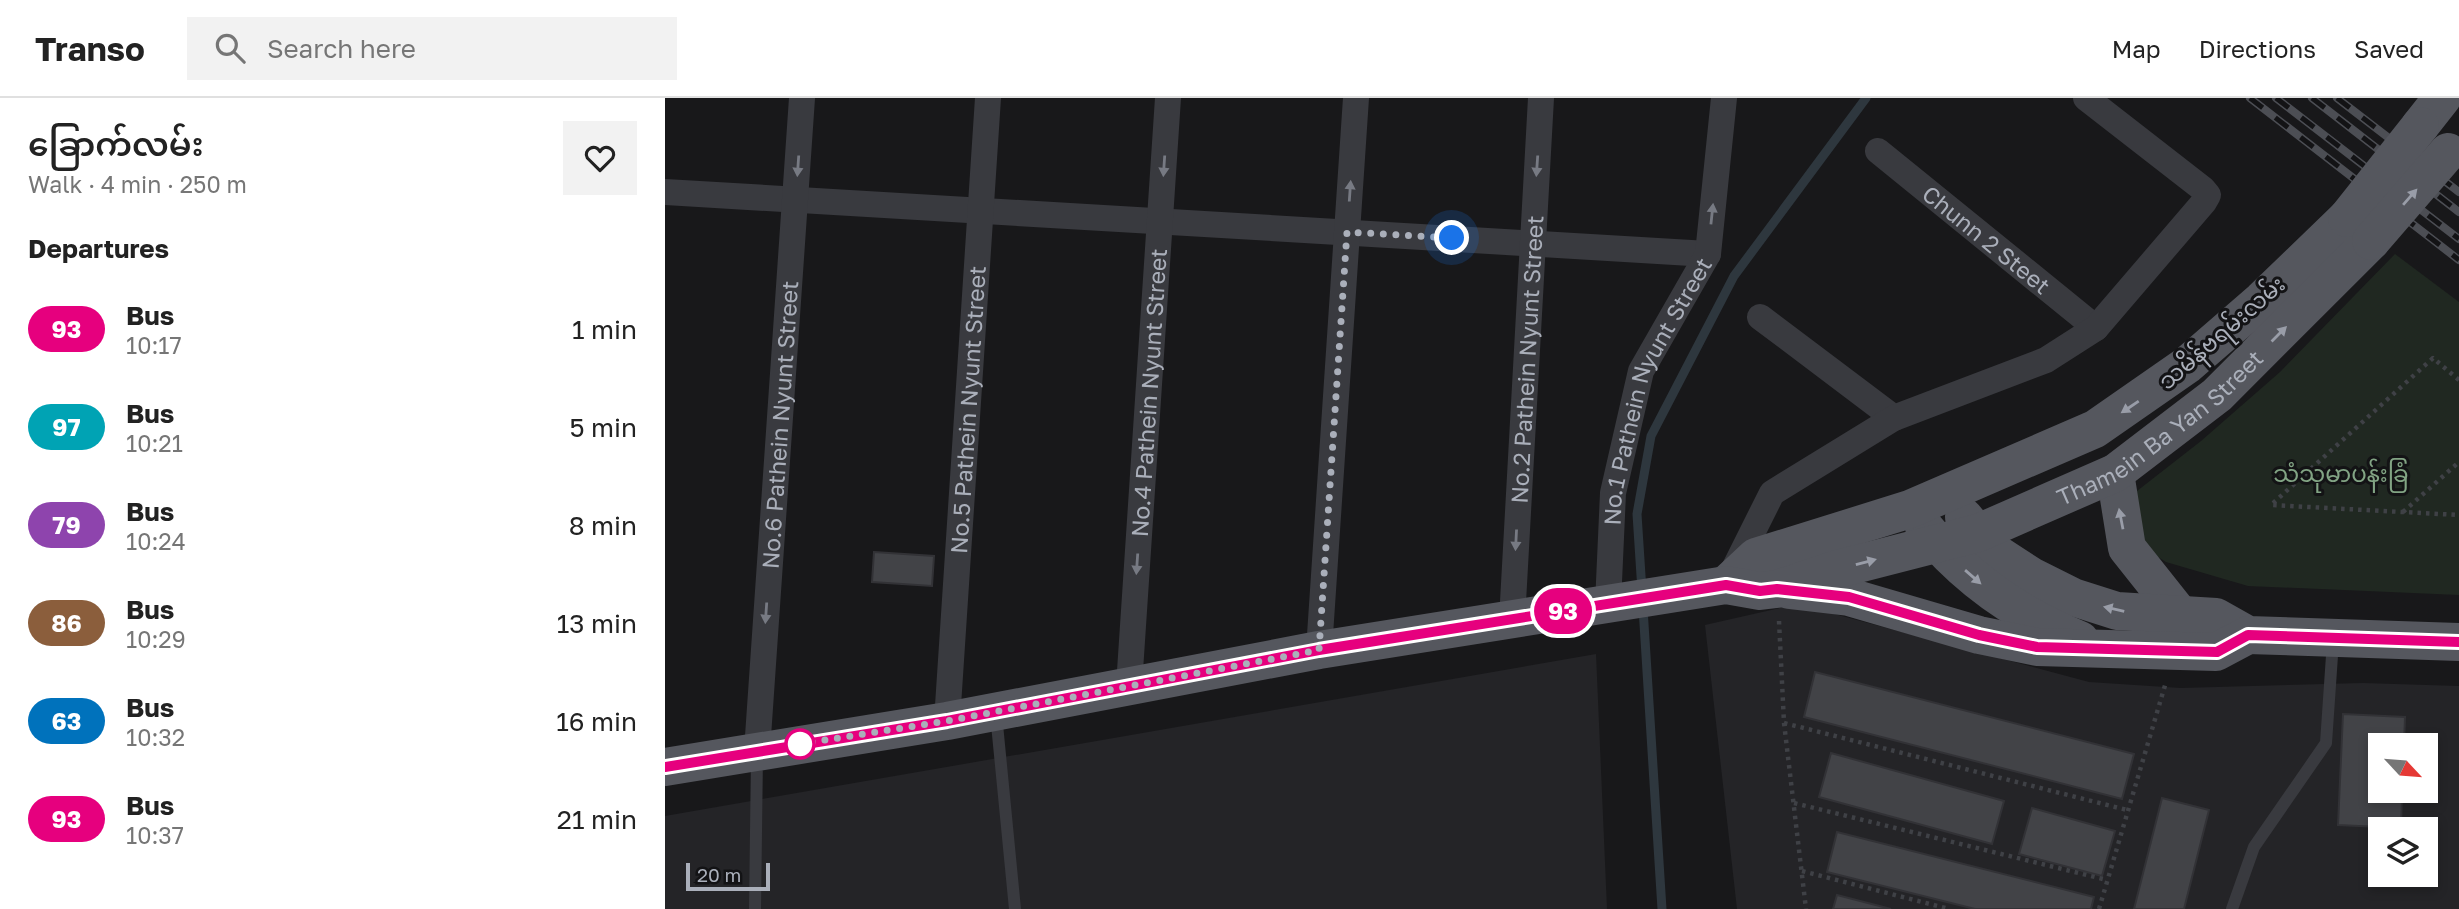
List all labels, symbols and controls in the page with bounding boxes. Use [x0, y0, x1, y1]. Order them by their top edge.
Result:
search box [187, 17, 677, 80]
text: Transo [35, 29, 145, 68]
icon: search [211, 29, 249, 67]
text: Search here [267, 33, 416, 64]
text: Map [2112, 34, 2161, 63]
text: Directions [2199, 34, 2316, 63]
text: Saved [2354, 34, 2424, 63]
button: heart [563, 121, 637, 195]
text: ခြောက်လမ်း [28, 124, 204, 163]
one-way arrow [792, 155, 803, 177]
one-way arrow [1158, 155, 1169, 177]
one-way arrow [1531, 155, 1542, 177]
text: Walk · 4 min · 250 m [28, 170, 247, 198]
street label: Chunn 2 Steet [1917, 179, 2056, 299]
one-way arrow [1344, 180, 1355, 202]
one-way arrow [2402, 188, 2417, 205]
one-way arrow [1707, 203, 1718, 225]
street label: No.2 Pathein Nyunt Street [1504, 215, 1548, 504]
your location [1434, 220, 1469, 255]
text: Departures [28, 233, 169, 264]
street label: No.4 Pathein Nyunt Street [1125, 247, 1172, 538]
street label: No.1 Pathein Nyunt Street [1598, 252, 1717, 526]
street label: No.5 Pathein Nyunt Street [944, 265, 991, 555]
street label: သမိန်ဗရမ်းလမ်း [2151, 269, 2294, 399]
street label: No.6 Pathein Nyunt Street [756, 280, 803, 570]
text: Bus [126, 300, 174, 331]
text: 93 [52, 314, 81, 343]
text: 1 min [572, 314, 637, 345]
one-way arrow [2270, 325, 2287, 342]
text: 10:17 [126, 331, 182, 359]
street label: Thamein Ba Yan Street [2052, 344, 2268, 511]
text: Bus [126, 398, 174, 429]
one-way arrow [2121, 400, 2139, 414]
text: 97 [52, 412, 81, 441]
text: 5 min [569, 412, 637, 443]
text: 10:21 [126, 429, 183, 457]
park label: သံသုမာပန်းခြံ [2273, 458, 2409, 493]
text: Bus [126, 496, 174, 527]
one-way arrow [2115, 508, 2126, 530]
text: 79 [52, 510, 81, 539]
text: 8 min [569, 510, 637, 541]
text: 10:24 [126, 527, 186, 555]
one-way arrow [1510, 529, 1521, 551]
one-way arrow [1131, 553, 1142, 575]
one-way arrow [1855, 556, 1877, 567]
one-way arrow [1964, 569, 1981, 584]
line badge: 93 [1531, 588, 1595, 634]
text: Bus [126, 594, 174, 625]
text: 93 [1548, 596, 1578, 625]
one-way arrow [760, 602, 771, 624]
one-way arrow [2102, 603, 2124, 614]
text: 86 [51, 608, 82, 637]
text: 13 min [557, 608, 637, 639]
text: 10:29 [126, 625, 186, 653]
text: Bus [126, 692, 174, 723]
text: 63 [52, 706, 81, 735]
text: 16 min [556, 706, 637, 737]
text: 10:32 [126, 723, 185, 751]
unlabelled marker [785, 729, 815, 759]
north arrow [2368, 733, 2438, 803]
map controls [2368, 733, 2438, 887]
text: Bus [126, 790, 174, 821]
text: 93 [52, 804, 81, 833]
text: 21 min [557, 804, 637, 835]
button: layers [2368, 817, 2438, 887]
text: 10:37 [126, 821, 184, 849]
scale bar [686, 860, 770, 892]
text: 20 m [697, 863, 741, 886]

